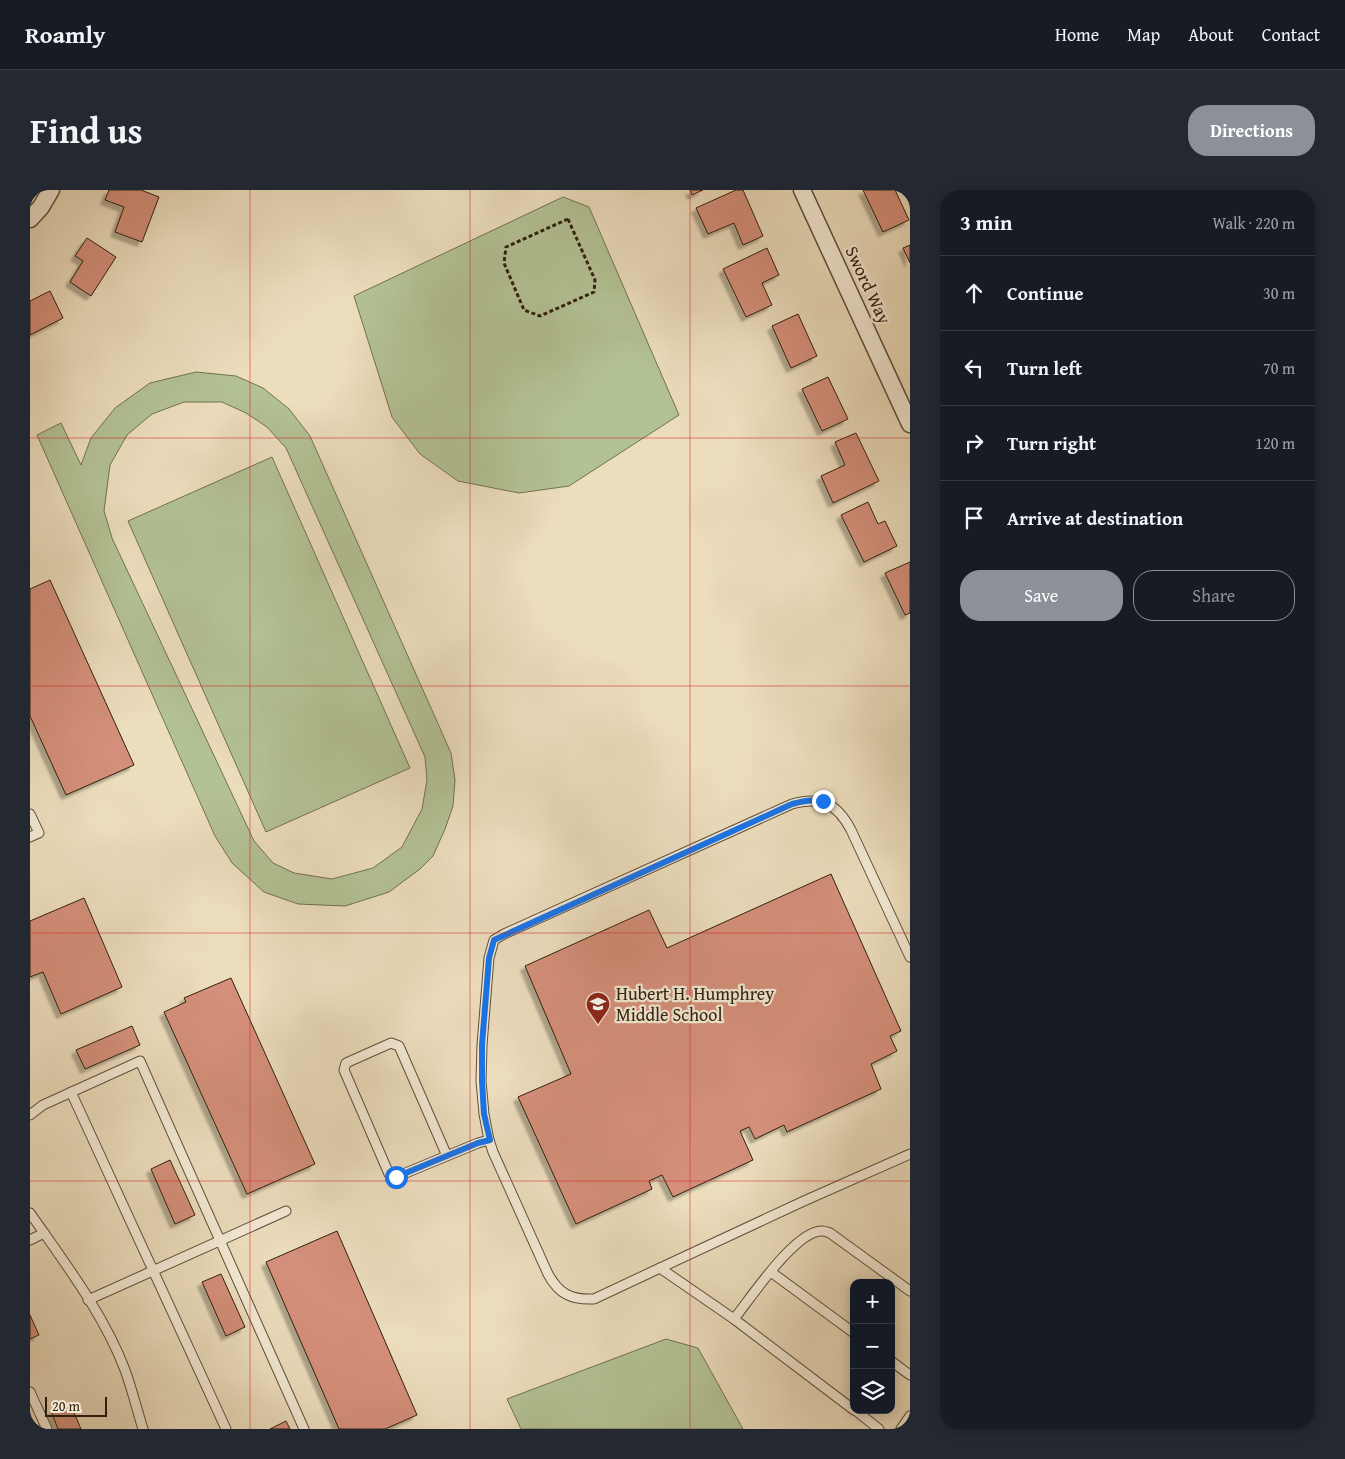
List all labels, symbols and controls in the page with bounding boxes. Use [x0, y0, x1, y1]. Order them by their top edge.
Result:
text: Roamly [25, 17, 105, 52]
text: Home [1055, 21, 1099, 48]
text: Map [1127, 21, 1160, 48]
text: About [1188, 21, 1234, 48]
text: Contact [1262, 21, 1320, 48]
text: Find us [30, 105, 143, 156]
button: Directions [1188, 105, 1315, 156]
text: 3 min [960, 207, 1012, 238]
text: Walk · 220 m [1212, 211, 1295, 235]
street label: Sword Way [839, 241, 898, 328]
icon: ahead [960, 279, 988, 307]
text: Continue [1007, 279, 1084, 307]
text: 30 m [1263, 281, 1295, 305]
icon: left [960, 354, 988, 382]
text: Turn left [1007, 354, 1082, 382]
text: 70 m [1263, 356, 1295, 380]
icon: right [960, 429, 988, 457]
text: Turn right [1007, 429, 1096, 457]
text: 120 m [1255, 431, 1295, 455]
icon: arrive [960, 504, 988, 532]
text: Arrive at destination [1007, 504, 1183, 532]
button: Save [960, 570, 1123, 621]
button: Share [1133, 570, 1295, 621]
route end [812, 790, 835, 813]
place label: Hubert H. Humphrey Middle School [616, 980, 774, 1028]
school or university icon: Hubert H. Humphrey Middle School [585, 991, 611, 1025]
route start [385, 1166, 408, 1189]
map controls [850, 1279, 895, 1414]
button: + [850, 1279, 895, 1324]
button: − [850, 1324, 895, 1369]
button: layers [850, 1369, 895, 1414]
scale bar [45, 1394, 108, 1417]
text: 20 m [52, 1396, 80, 1416]

